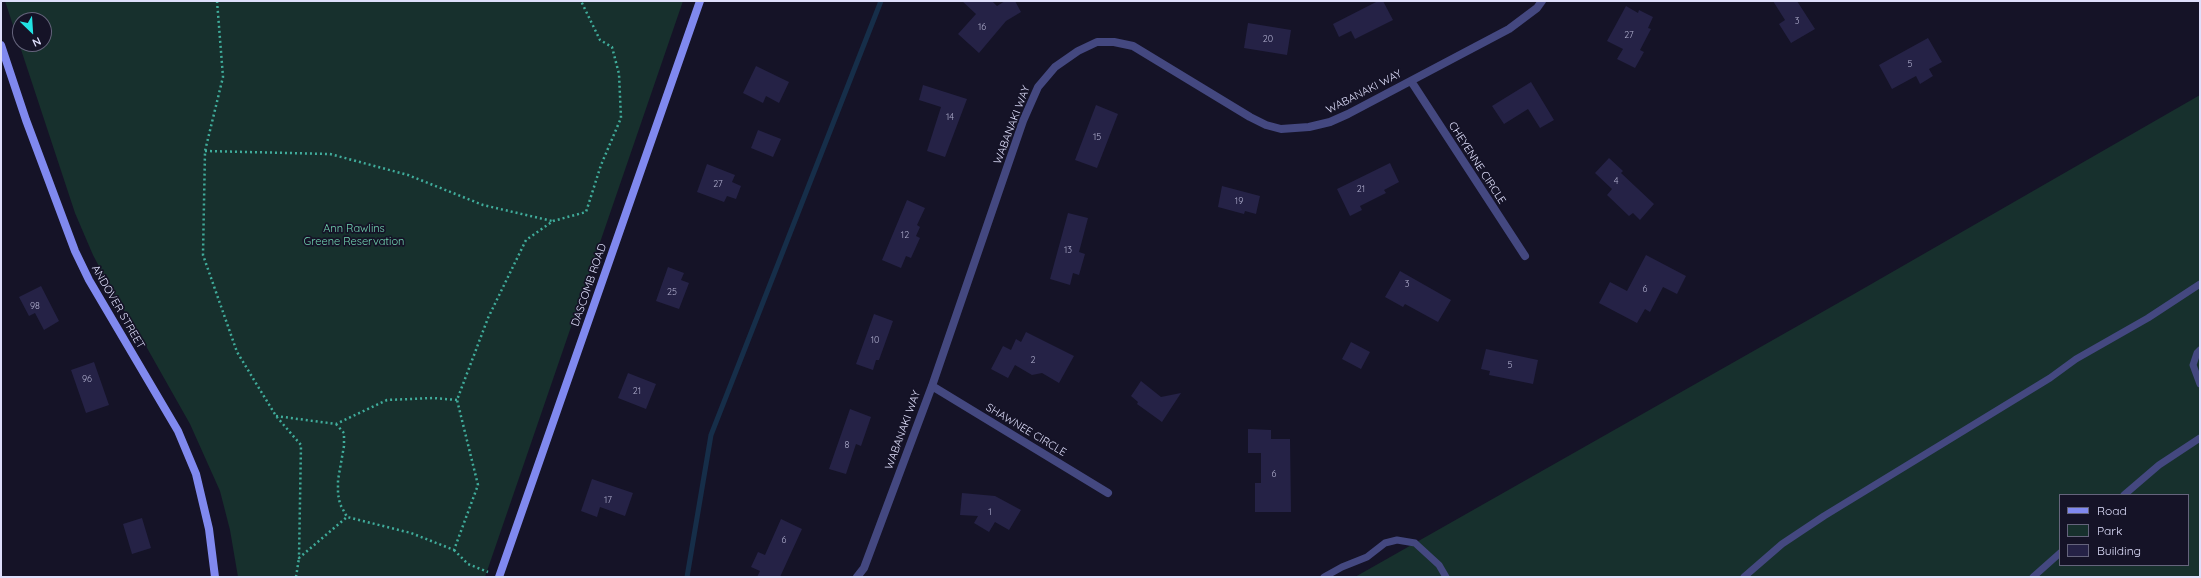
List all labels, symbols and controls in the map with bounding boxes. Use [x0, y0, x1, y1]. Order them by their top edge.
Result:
north arrow [12, 12, 52, 52]
house number: 3 [1795, 16, 1799, 26]
house number: 16 [978, 22, 986, 32]
house number: 27 [1624, 30, 1634, 40]
text: N [30, 34, 43, 50]
house number: 20 [1263, 34, 1273, 44]
house number: 5 [1908, 59, 1912, 69]
street label: WABANAKI WAY [1324, 67, 1404, 117]
street label: WABANAKI WAY [991, 84, 1033, 166]
house number: 14 [946, 112, 954, 122]
street label: CHEYENNE CIRCLE [1445, 119, 1509, 207]
house number: 15 [1093, 132, 1101, 142]
house number: 4 [1614, 176, 1618, 186]
house number: 27 [713, 179, 723, 189]
house number: 21 [1357, 184, 1365, 194]
house number: 19 [1235, 196, 1243, 206]
park label: Ann Rawlins Greene Reservation [304, 222, 404, 248]
house number: 12 [901, 230, 909, 240]
street label: DASCOMB ROAD [569, 242, 609, 328]
house number: 13 [1064, 245, 1072, 255]
street label: ANDOVER STREET [89, 263, 147, 351]
house number: 3 [1405, 279, 1409, 289]
house number: 6 [1643, 284, 1647, 294]
house number: 25 [667, 287, 677, 297]
house number: 98 [30, 301, 40, 311]
house number: 10 [871, 335, 879, 345]
house number: 2 [1031, 355, 1035, 365]
house number: 5 [1508, 360, 1512, 370]
house number: 96 [82, 374, 92, 384]
house number: 21 [633, 386, 641, 396]
street label: WABANAKI WAY [883, 389, 923, 471]
street label: SHAWNEE CIRCLE [983, 401, 1069, 459]
house number: 8 [845, 440, 849, 450]
house number: 6 [1272, 469, 1276, 479]
legend [2059, 494, 2189, 566]
house number: 17 [604, 495, 612, 505]
text: Road [2097, 503, 2127, 518]
house number: 1 [988, 507, 992, 517]
text: Park [2097, 523, 2122, 538]
house number: 6 [782, 535, 786, 545]
text: Building [2097, 543, 2141, 558]

